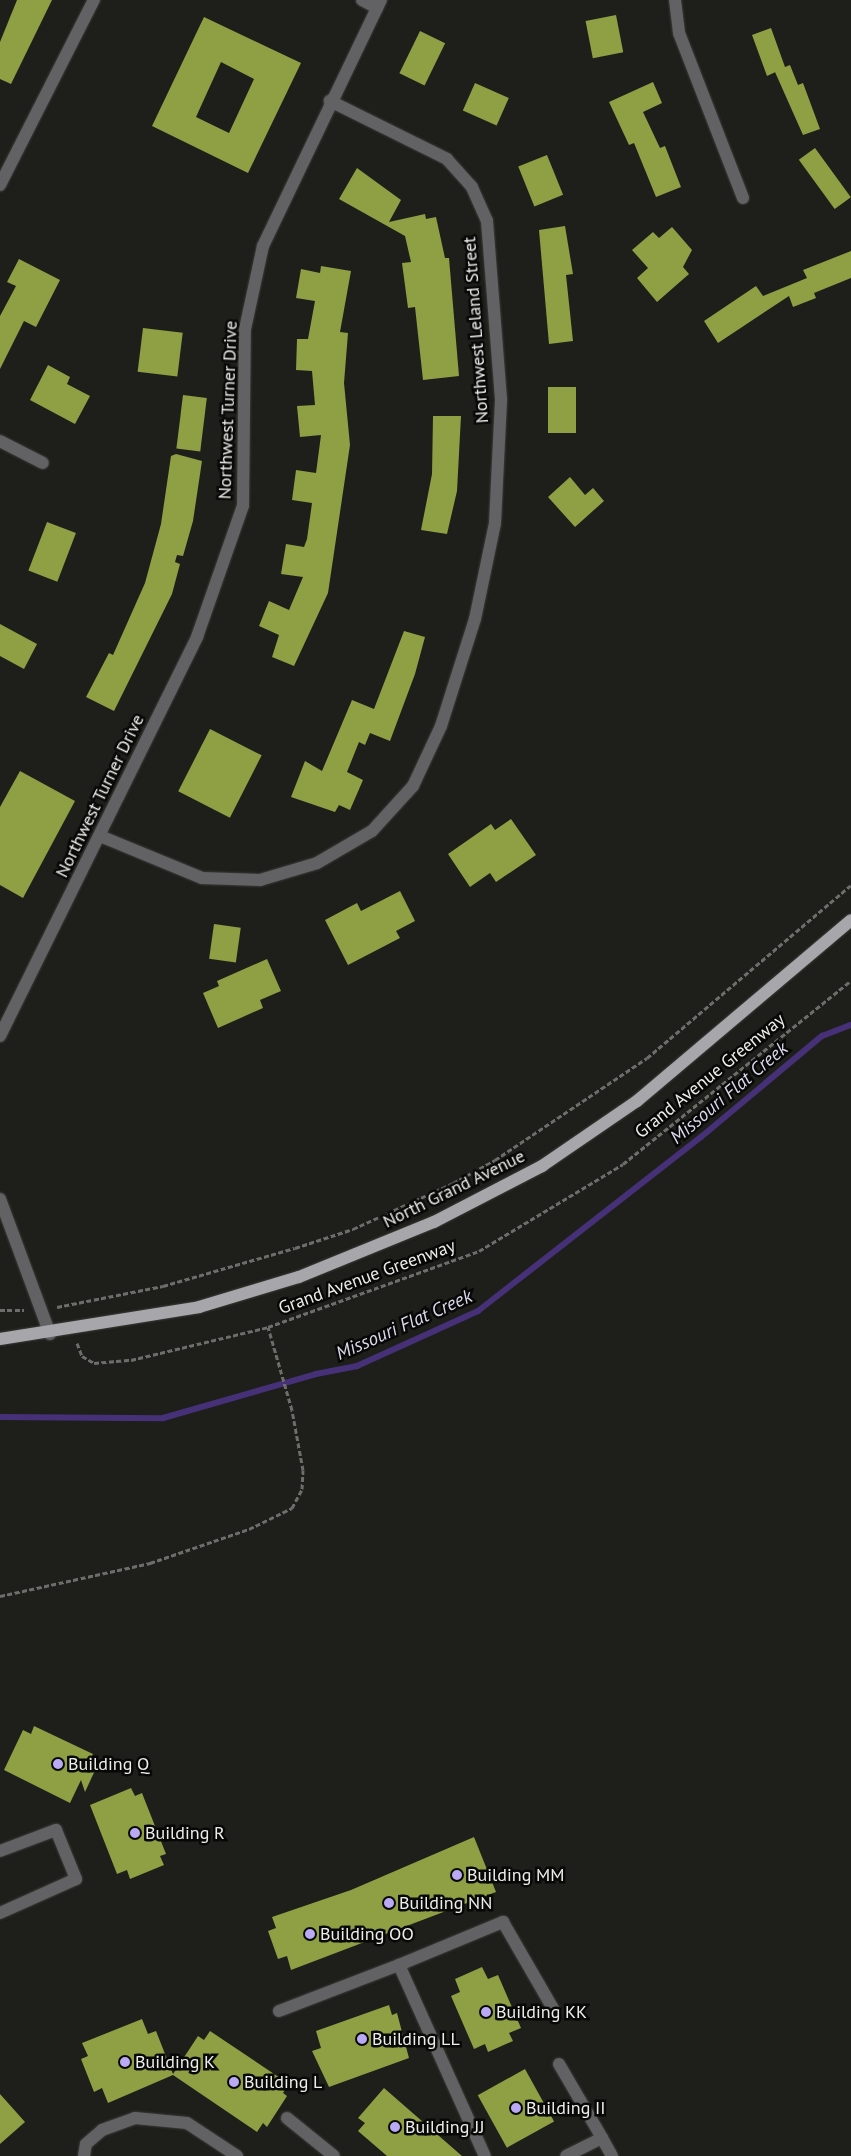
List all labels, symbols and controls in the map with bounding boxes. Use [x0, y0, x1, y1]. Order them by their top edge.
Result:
street label: Northwest Leland Street [459, 236, 493, 424]
street label: Northwest Turner Drive [214, 320, 242, 500]
street label: Northwest Turner Drive [51, 711, 149, 881]
street label: Grand Avenue Greenway [631, 1009, 789, 1143]
water label: Missouri Flat Creek [666, 1037, 792, 1149]
street label: North Grand Avenue [379, 1145, 529, 1233]
street label: Grand Avenue Greenway [275, 1235, 459, 1319]
water label: Missouri Flat Creek [332, 1285, 476, 1365]
place label: Building Q [68, 1753, 149, 1775]
marker: Building Q [52, 1758, 64, 1770]
place label: Building R [145, 1822, 225, 1844]
marker: Building R [129, 1827, 141, 1839]
place label: Building MM [467, 1864, 565, 1886]
marker: Building MM [451, 1869, 463, 1881]
place label: Building NN [399, 1892, 492, 1914]
marker: Building NN [383, 1897, 395, 1909]
place label: Building OO [320, 1923, 414, 1945]
marker: Building OO [304, 1928, 316, 1940]
place label: Building KK [496, 2001, 587, 2023]
marker: Building KK [480, 2006, 492, 2018]
place label: Building LL [372, 2028, 460, 2050]
marker: Building LL [356, 2033, 368, 2045]
place label: Building K [135, 2051, 215, 2073]
marker: Building K [119, 2056, 131, 2068]
place label: Building L [244, 2071, 322, 2093]
marker: Building L [228, 2076, 240, 2088]
place label: Building II [526, 2097, 606, 2119]
marker: Building II [510, 2102, 522, 2114]
place label: Building JJ [405, 2116, 485, 2138]
marker: Building JJ [389, 2121, 401, 2133]

